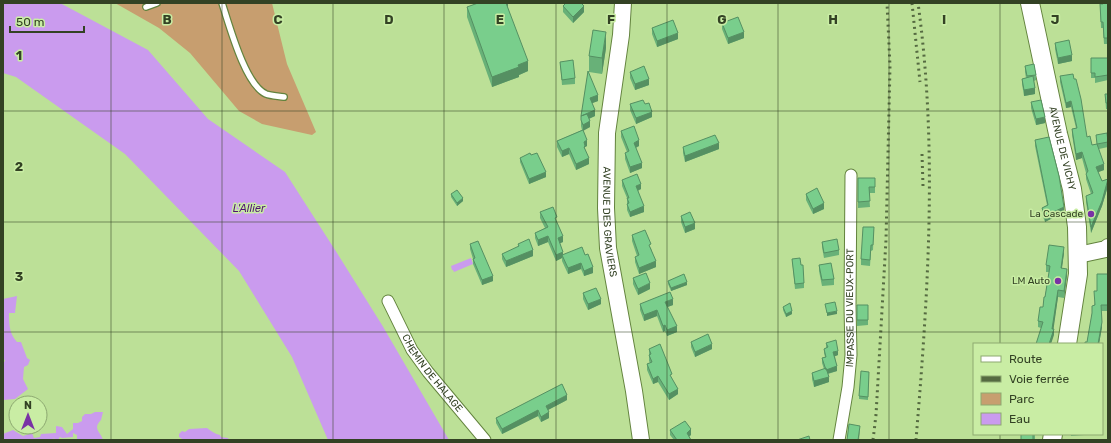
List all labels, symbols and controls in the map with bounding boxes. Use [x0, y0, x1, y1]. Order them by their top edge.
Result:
scale bar [10, 8, 84, 34]
text: B [162, 12, 172, 27]
text: C [273, 12, 283, 27]
text: D [384, 12, 394, 27]
text: E [496, 12, 504, 27]
text: F [607, 12, 615, 27]
text: G [717, 12, 727, 27]
text: H [828, 12, 838, 27]
text: I [942, 12, 946, 27]
text: J [1051, 12, 1059, 27]
text: 50 m [16, 15, 44, 29]
text: 1 [16, 48, 22, 63]
street label: AVENUE DE VICHY [1046, 105, 1078, 192]
text: 2 [15, 159, 23, 174]
street label: AVENUE DES GRAVIERS [600, 167, 619, 278]
water label: L'Allier [233, 202, 266, 215]
place label: La Cascade [1030, 208, 1083, 220]
marker: La Cascade [1086, 209, 1096, 219]
street label: IMPASSE DU VIEUX-PORT [844, 248, 857, 368]
text: 3 [15, 269, 24, 284]
place label: LM Auto [1012, 275, 1050, 287]
marker: LM Auto [1053, 276, 1063, 286]
street label: CHEMIN DE HALAGE [399, 332, 465, 414]
legend [973, 343, 1103, 435]
text: Route [1009, 352, 1043, 366]
text: Voie ferrée [1009, 372, 1069, 386]
text: Parc [1009, 392, 1035, 406]
north arrow [8, 395, 48, 435]
text: N [24, 399, 32, 412]
text: Eau [1009, 412, 1030, 426]

